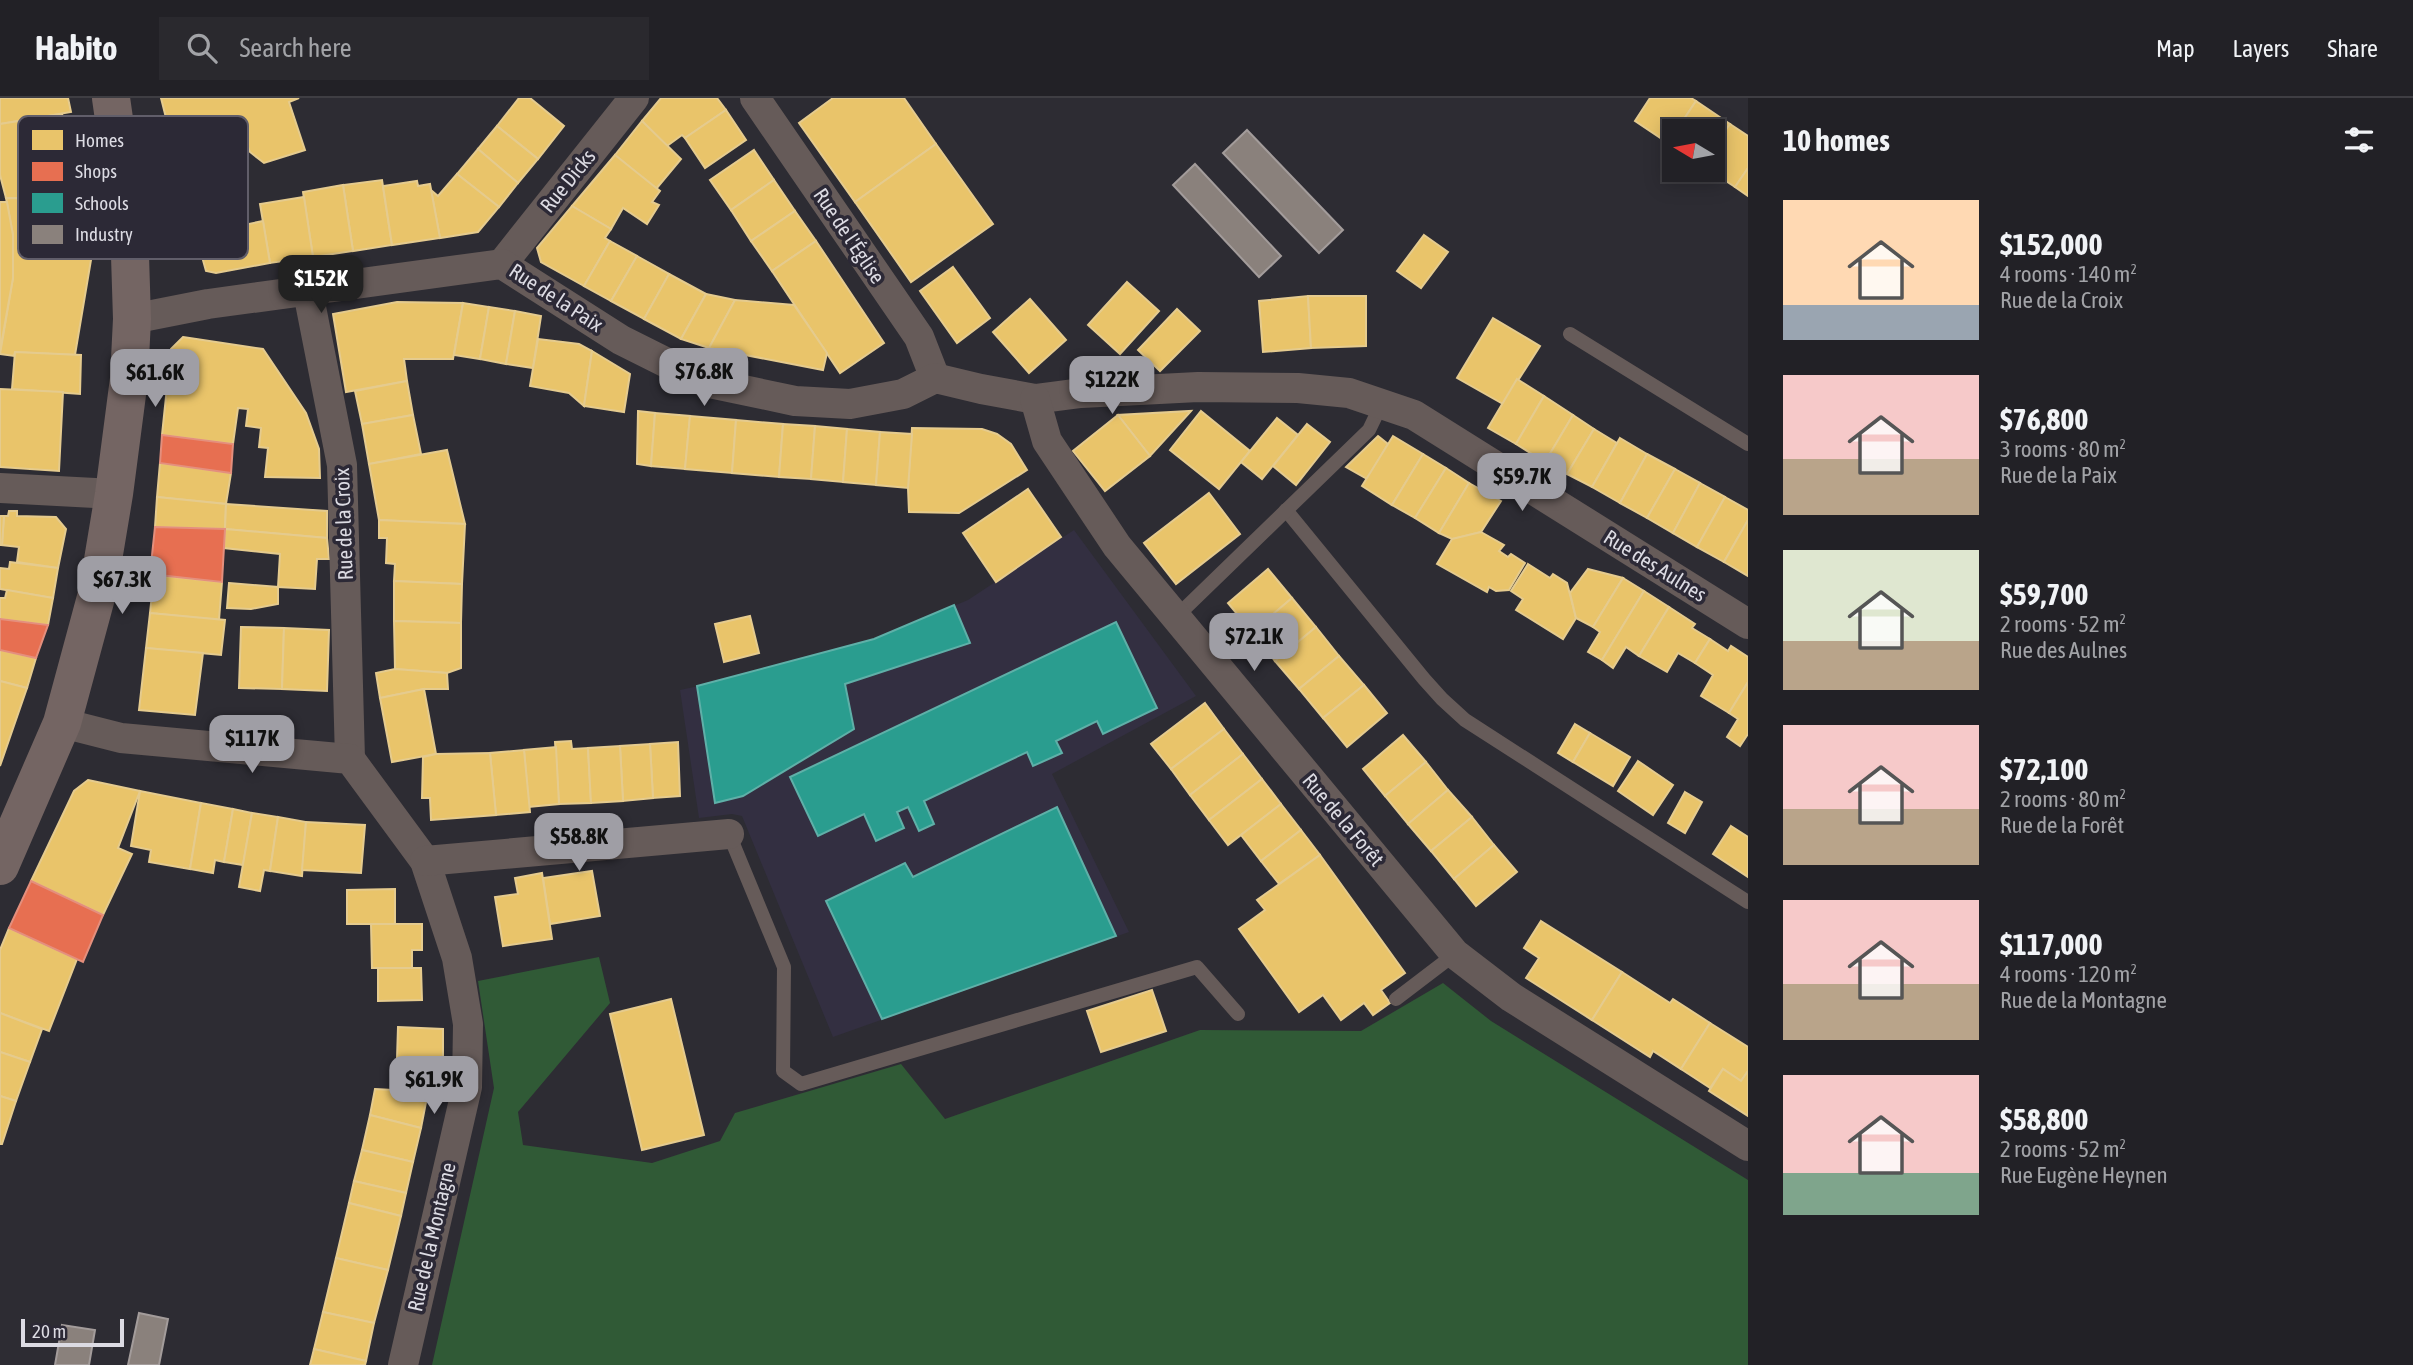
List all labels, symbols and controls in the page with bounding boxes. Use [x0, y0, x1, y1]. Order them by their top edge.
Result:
search box [159, 17, 649, 80]
text: Habito [35, 29, 117, 67]
icon: search [183, 29, 221, 67]
text: Search here [239, 33, 352, 63]
text: Map [2156, 35, 2195, 62]
text: Layers [2233, 35, 2289, 62]
text: Share [2327, 35, 2378, 62]
legend [18, 116, 248, 259]
north arrow [1662, 119, 1726, 182]
map controls [1662, 119, 1725, 182]
icon: filters [2340, 121, 2378, 159]
text: 10 homes [1783, 123, 1890, 157]
text: Homes [75, 129, 124, 151]
street label: Rue Dicks [535, 144, 600, 217]
text: Shops [75, 160, 117, 182]
street label: Rue de l'Église [809, 183, 890, 288]
text: Schools [75, 192, 129, 214]
text: Industry [75, 223, 133, 245]
text: $152,000 [2000, 227, 2103, 261]
icon: home [1839, 228, 1923, 312]
pin: $152K [272, 256, 370, 315]
street label: Rue de la Paix [505, 258, 608, 337]
text: 4 rooms · 140 m² [2000, 261, 2137, 287]
text: $152K [294, 265, 348, 291]
text: Rue de la Croix [2000, 287, 2123, 313]
pin: $76.8K [647, 348, 761, 408]
pin: $61.6K [98, 350, 212, 409]
pin: $122K [1063, 356, 1161, 416]
text: $76.8K [675, 358, 733, 384]
text: $61.6K [126, 359, 184, 385]
text: $122K [1085, 366, 1139, 392]
text: $76,800 [2000, 402, 2088, 436]
icon: home [1839, 403, 1923, 487]
text: 3 rooms · 80 m² [2000, 436, 2126, 462]
pin: $59.7K [1465, 454, 1579, 513]
text: Rue de la Paix [2000, 462, 2117, 488]
text: $59.7K [1493, 463, 1551, 489]
street label: Rue de la Croix [329, 467, 357, 581]
street label: Rue des Aulnes [1600, 524, 1711, 606]
pin: $67.3K [65, 556, 179, 616]
text: $67.3K [93, 566, 151, 592]
text: $59,700 [2000, 577, 2088, 611]
icon: home [1839, 578, 1923, 662]
text: 2 rooms · 52 m² [2000, 611, 2126, 637]
pin: $72.1K [1197, 614, 1311, 673]
text: $72.1K [1225, 623, 1283, 649]
text: Rue des Aulnes [2000, 637, 2127, 663]
pin: $117K [203, 716, 301, 775]
text: $117K [225, 725, 279, 751]
text: $72,100 [2000, 752, 2088, 786]
icon: home [1839, 753, 1923, 837]
street label: Rue de la Forêt [1298, 768, 1389, 870]
text: 2 rooms · 80 m² [2000, 786, 2126, 812]
text: Rue de la Forêt [2000, 812, 2124, 838]
pin: $58.8K [522, 814, 636, 873]
text: $58.8K [550, 823, 608, 849]
text: $117,000 [2000, 927, 2103, 961]
icon: home [1839, 928, 1923, 1012]
text: 4 rooms · 120 m² [2000, 961, 2137, 987]
text: Rue de la Montagne [2000, 987, 2167, 1013]
pin: $61.9K [377, 1056, 491, 1116]
text: $61.9K [405, 1066, 463, 1092]
text: $58,800 [2000, 1102, 2088, 1136]
icon: home [1839, 1103, 1923, 1187]
text: 2 rooms · 52 m² [2000, 1136, 2126, 1162]
street label: Rue de la Montagne [402, 1160, 460, 1314]
text: Rue Eugène Heynen [2000, 1162, 2168, 1188]
scale bar [21, 1316, 124, 1348]
text: 20 m [32, 1320, 66, 1342]

